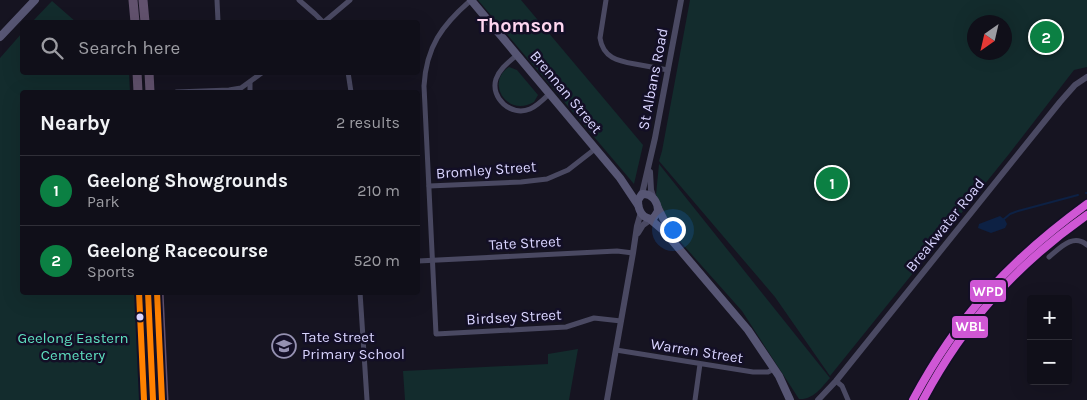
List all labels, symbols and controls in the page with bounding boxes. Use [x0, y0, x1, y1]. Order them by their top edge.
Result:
district label: Thomson [477, 14, 565, 37]
north arrow [967, 15, 1012, 60]
pin: 2 [1030, 18, 1062, 56]
search box [20, 20, 420, 75]
street label: St Albans Road [634, 27, 672, 131]
icon: search [38, 34, 66, 62]
text: Search here [78, 37, 180, 59]
street label: Brennan Street [526, 47, 606, 137]
text: Nearby [40, 111, 110, 135]
text: 2 results [336, 113, 400, 132]
street label: Bromley Street [435, 157, 537, 182]
pin: 1 [816, 164, 848, 202]
text: Geelong Showgrounds [87, 170, 288, 192]
street label: Breakwater Road [902, 175, 988, 275]
text: 1 [53, 181, 59, 200]
text: 210 m [357, 181, 400, 200]
text: Park [87, 192, 119, 211]
your location [660, 217, 686, 243]
street label: Tate Street [488, 232, 562, 254]
text: Geelong Racecourse [87, 240, 268, 262]
text: 2 [51, 251, 61, 270]
text: 520 m [353, 251, 400, 270]
text: Sports [87, 262, 135, 281]
line badge: WPD [969, 279, 1007, 303]
text: WPD [973, 283, 1004, 300]
map controls [1027, 295, 1072, 385]
button: + [1027, 295, 1072, 340]
street label: Birdsey Street [466, 305, 562, 328]
unlabelled marker [135, 312, 145, 322]
line badge: WBL [951, 315, 989, 339]
text: WBL [955, 318, 985, 335]
place label: Tate Street Primary School [302, 328, 405, 363]
park label: Geelong Eastern Cemetery [18, 329, 128, 364]
school or university icon: Tate Street Primary School [271, 333, 297, 359]
street label: Warren Street [649, 335, 745, 367]
button: − [1027, 340, 1072, 385]

